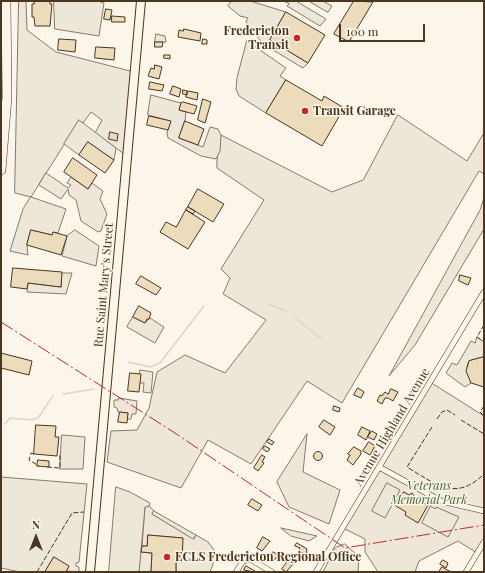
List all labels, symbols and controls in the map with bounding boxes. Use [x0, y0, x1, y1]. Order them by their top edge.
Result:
scale bar [341, 16, 427, 42]
text: 100 m [346, 23, 378, 39]
place label: Fredericton Transit [224, 24, 289, 52]
marker: Fredericton Transit [292, 33, 302, 43]
place label: Transit Garage [313, 104, 396, 118]
marker: Transit Garage [300, 106, 310, 116]
street label: Rue Saint Mary's Street [91, 222, 117, 348]
street label: Avenue Highland Avenue [351, 366, 433, 488]
park label: Veterans Memorial Park [391, 479, 467, 507]
north arrow [16, 517, 56, 557]
text: N [32, 517, 40, 532]
place label: ECLS Fredericton Regional Office [175, 550, 361, 564]
marker: ECLS Fredericton Regional Office [162, 552, 172, 562]

